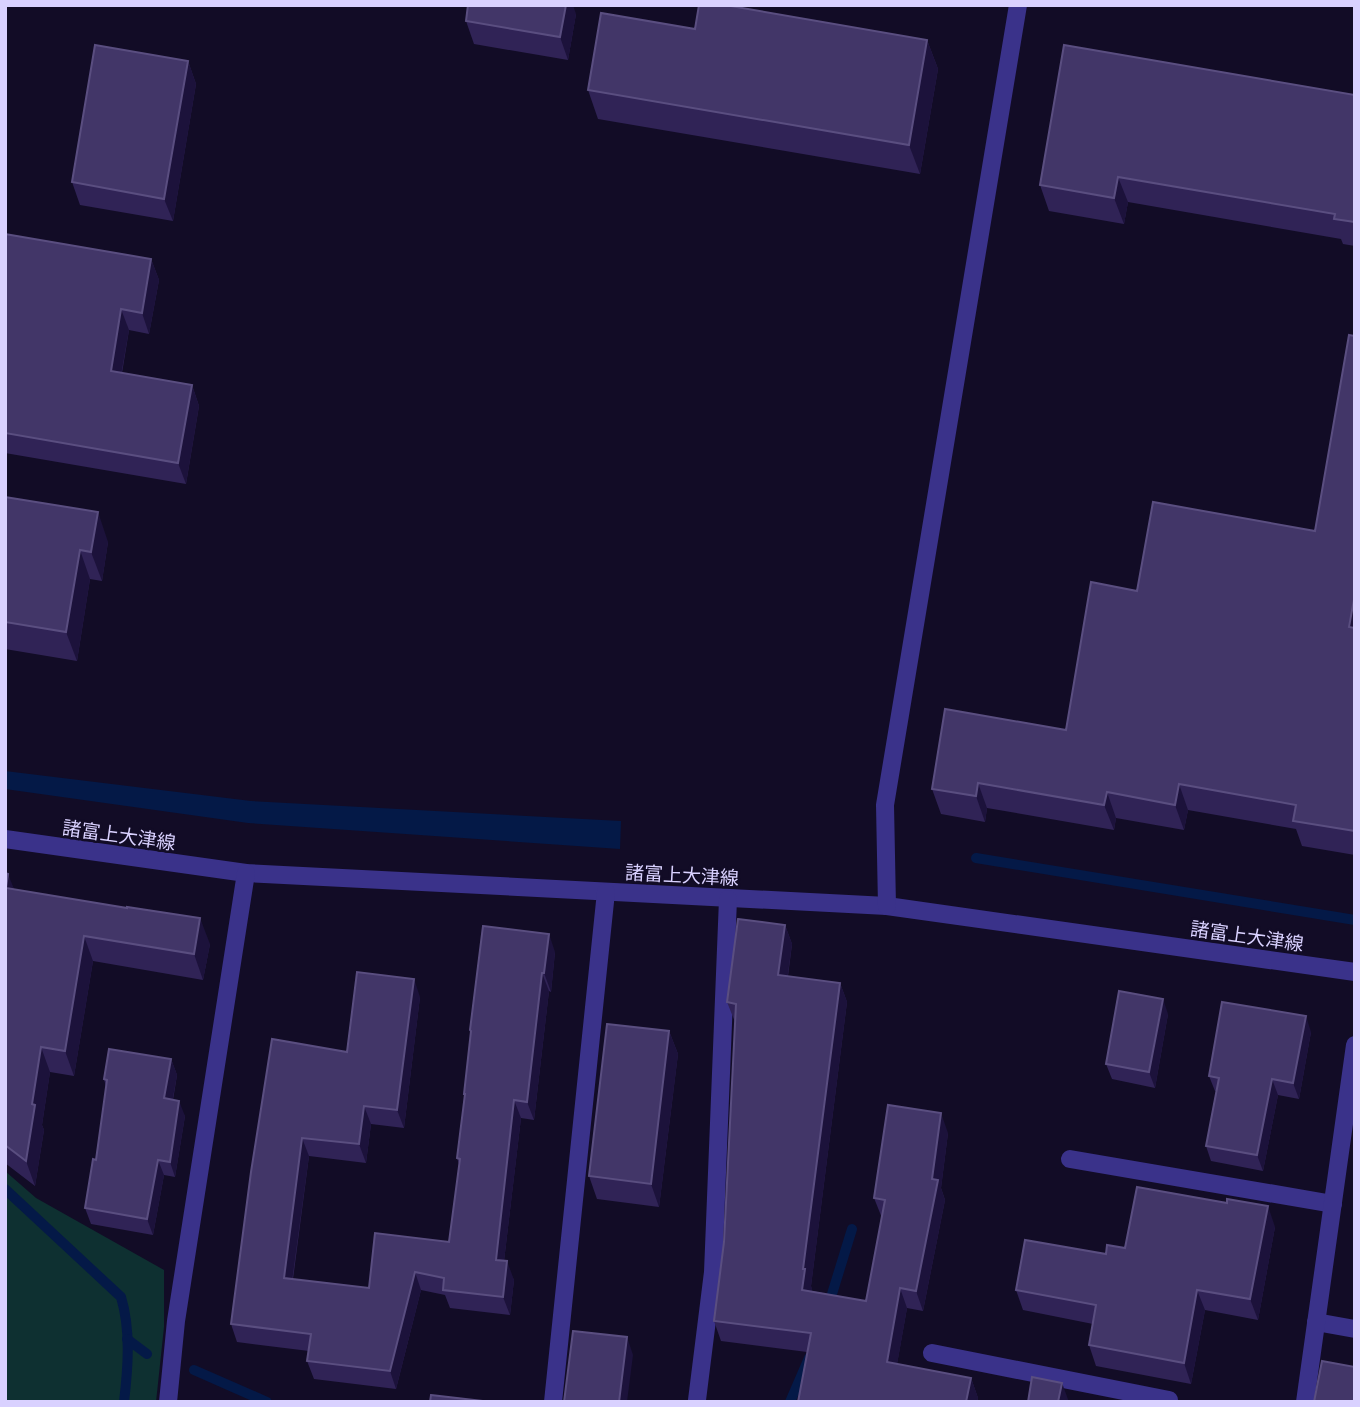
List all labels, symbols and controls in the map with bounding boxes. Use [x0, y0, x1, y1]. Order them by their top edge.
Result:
street label: 諸富上大津線 [61, 815, 177, 856]
street label: 諸富上大津線 [624, 860, 740, 891]
street label: 諸富上大津線 [1189, 916, 1305, 957]

